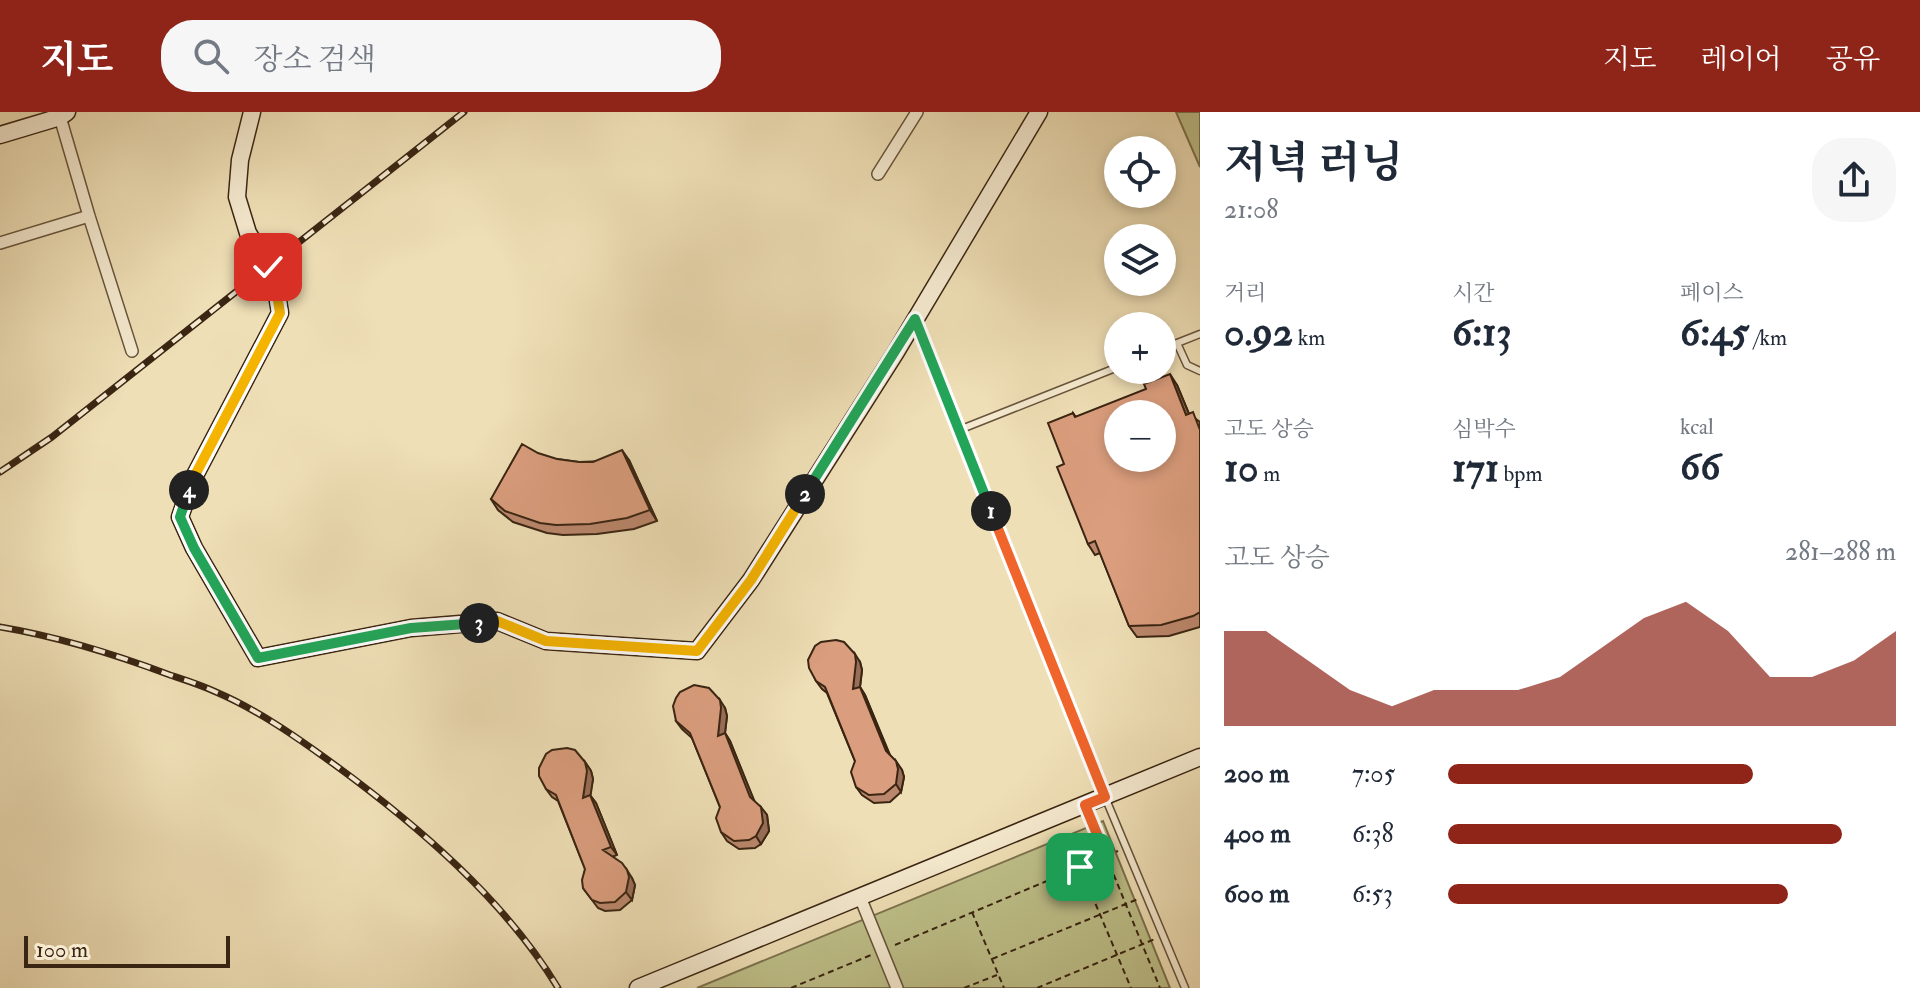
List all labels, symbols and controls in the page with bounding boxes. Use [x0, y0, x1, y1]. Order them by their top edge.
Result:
search box [161, 20, 721, 92]
icon: search [189, 34, 233, 78]
text: 지도 [40, 36, 113, 84]
text: 장소 검색 [253, 41, 376, 78]
text: 지도 [1603, 42, 1657, 77]
text: 레이어 [1701, 42, 1782, 77]
text: 공유 [1826, 42, 1880, 77]
map controls [1104, 136, 1176, 472]
button: locate [1104, 136, 1176, 208]
text: 저녁 러닝 [1224, 136, 1403, 191]
button: share [1812, 138, 1896, 222]
text: 21:08 [1224, 194, 1278, 226]
button: layers [1104, 224, 1176, 296]
pin [234, 233, 302, 301]
icon: check [246, 245, 290, 289]
text: 거리 [1224, 279, 1267, 307]
text: 시간 [1452, 279, 1495, 307]
text: 페이스 [1680, 279, 1744, 307]
text: 0.92 [1224, 307, 1293, 358]
text: 6:13 [1452, 307, 1512, 358]
text: 6:45 [1680, 307, 1749, 358]
button: + [1104, 312, 1176, 384]
text: km [1293, 324, 1325, 352]
text: /km [1749, 324, 1787, 352]
button: − [1104, 400, 1176, 472]
text: kcal [1680, 413, 1714, 441]
text: 고도 상승 [1224, 415, 1314, 443]
text: 심박수 [1452, 415, 1516, 443]
text: 66 [1680, 441, 1720, 492]
text: 10 [1224, 443, 1259, 494]
text: 171 [1452, 443, 1499, 494]
text: m [1259, 460, 1280, 488]
text: bpm [1499, 460, 1543, 488]
pin: 4 [169, 470, 209, 510]
pin: 2 [785, 474, 825, 514]
text: 4 [183, 476, 195, 504]
text: 2 [799, 480, 811, 508]
pin: 1 [971, 491, 1011, 531]
text: 1 [987, 497, 995, 525]
text: 281–288 m [1785, 536, 1896, 568]
text: 고도 상승 [1224, 542, 1330, 574]
pin: 3 [459, 603, 499, 643]
text: 3 [475, 609, 483, 637]
text: 200 m [1224, 758, 1289, 790]
text: 7:05 [1352, 758, 1395, 790]
text: 400 m [1224, 818, 1290, 850]
text: 6:38 [1352, 818, 1394, 850]
pin [1046, 833, 1114, 901]
icon: arrive [1058, 845, 1102, 889]
text: 600 m [1224, 878, 1289, 910]
text: 6:53 [1352, 878, 1393, 910]
scale bar [24, 932, 230, 968]
text: 100 m [36, 936, 88, 964]

